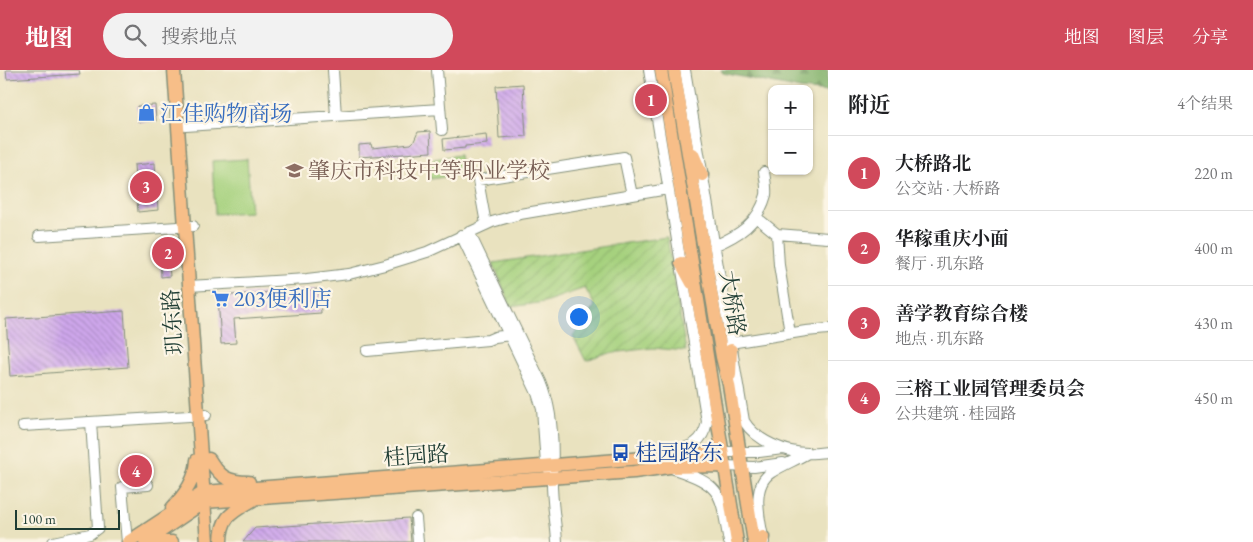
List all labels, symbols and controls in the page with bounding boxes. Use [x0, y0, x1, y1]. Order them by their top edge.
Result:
search box [103, 13, 453, 58]
icon: search [121, 21, 149, 49]
text: 地图 [25, 22, 73, 53]
text: 搜索地点 [161, 24, 237, 49]
text: 地图 [1064, 25, 1100, 48]
text: 图层 [1128, 25, 1164, 48]
text: 分享 [1192, 25, 1228, 48]
pin: 1 [635, 81, 667, 119]
map controls [768, 85, 813, 175]
button: + [768, 85, 813, 130]
text: 附近 [848, 91, 890, 118]
text: 4个结果 [1177, 93, 1233, 114]
place label: 江佳购物商场 [160, 99, 292, 128]
shop icon: 江佳购物商场 [136, 103, 156, 123]
button: − [768, 130, 813, 175]
text: 大桥路北 [895, 151, 971, 176]
place label: 肇庆市科技中等职业学校 [308, 156, 550, 185]
school or university icon: 肇庆市科技中等职业学校 [284, 160, 304, 180]
text: 1 [860, 163, 868, 184]
text: 220 m [1194, 163, 1233, 184]
pin: 3 [130, 168, 162, 206]
text: 公交站 · 大桥路 [895, 178, 1001, 199]
text: 华稼重庆小面 [895, 226, 1009, 251]
pin: 2 [152, 234, 184, 272]
text: 2 [860, 238, 868, 259]
text: 400 m [1194, 238, 1233, 259]
text: 餐厅 · 玑东路 [895, 253, 985, 274]
street label: 大桥路 [713, 268, 752, 338]
place label: 203便利店 [234, 284, 332, 313]
street label: 玑东路 [156, 288, 189, 356]
supermarket icon: 203便利店 [210, 288, 230, 308]
text: 善学教育综合楼 [895, 301, 1028, 326]
your location [566, 304, 592, 330]
text: 3 [860, 313, 868, 334]
text: 430 m [1194, 313, 1233, 334]
text: 地点 · 玑东路 [895, 328, 985, 349]
text: 三榕工业园管理委员会 [895, 376, 1085, 401]
text: 4 [860, 388, 868, 409]
text: 450 m [1194, 388, 1233, 409]
text: 公共建筑 · 桂园路 [895, 403, 1017, 424]
place label: 桂园路东 [635, 438, 723, 467]
street label: 桂园路 [382, 439, 450, 472]
bus stop icon: 桂园路东 [611, 442, 631, 462]
pin: 4 [120, 452, 152, 490]
scale bar [15, 507, 120, 530]
text: 100 m [22, 510, 56, 528]

